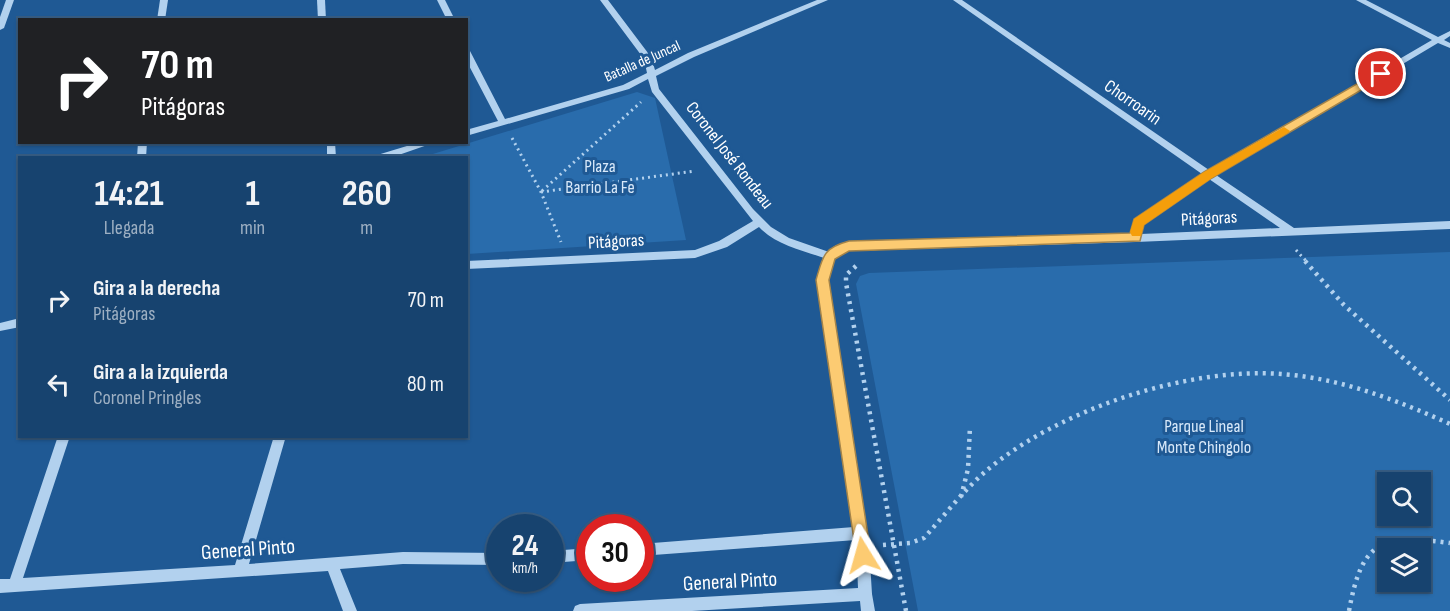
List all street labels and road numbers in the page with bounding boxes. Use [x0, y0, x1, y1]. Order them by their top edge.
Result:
street label: Batalla de Juncal [601, 36, 683, 87]
street label: Chorroarin [1100, 75, 1165, 130]
street label: Coronel José Rondeau [681, 98, 778, 213]
street label: Pitágoras [1180, 207, 1238, 230]
street label: Pitágoras [587, 230, 645, 253]
street label: General Pinto [200, 534, 296, 565]
street label: General Pinto [682, 567, 778, 596]

